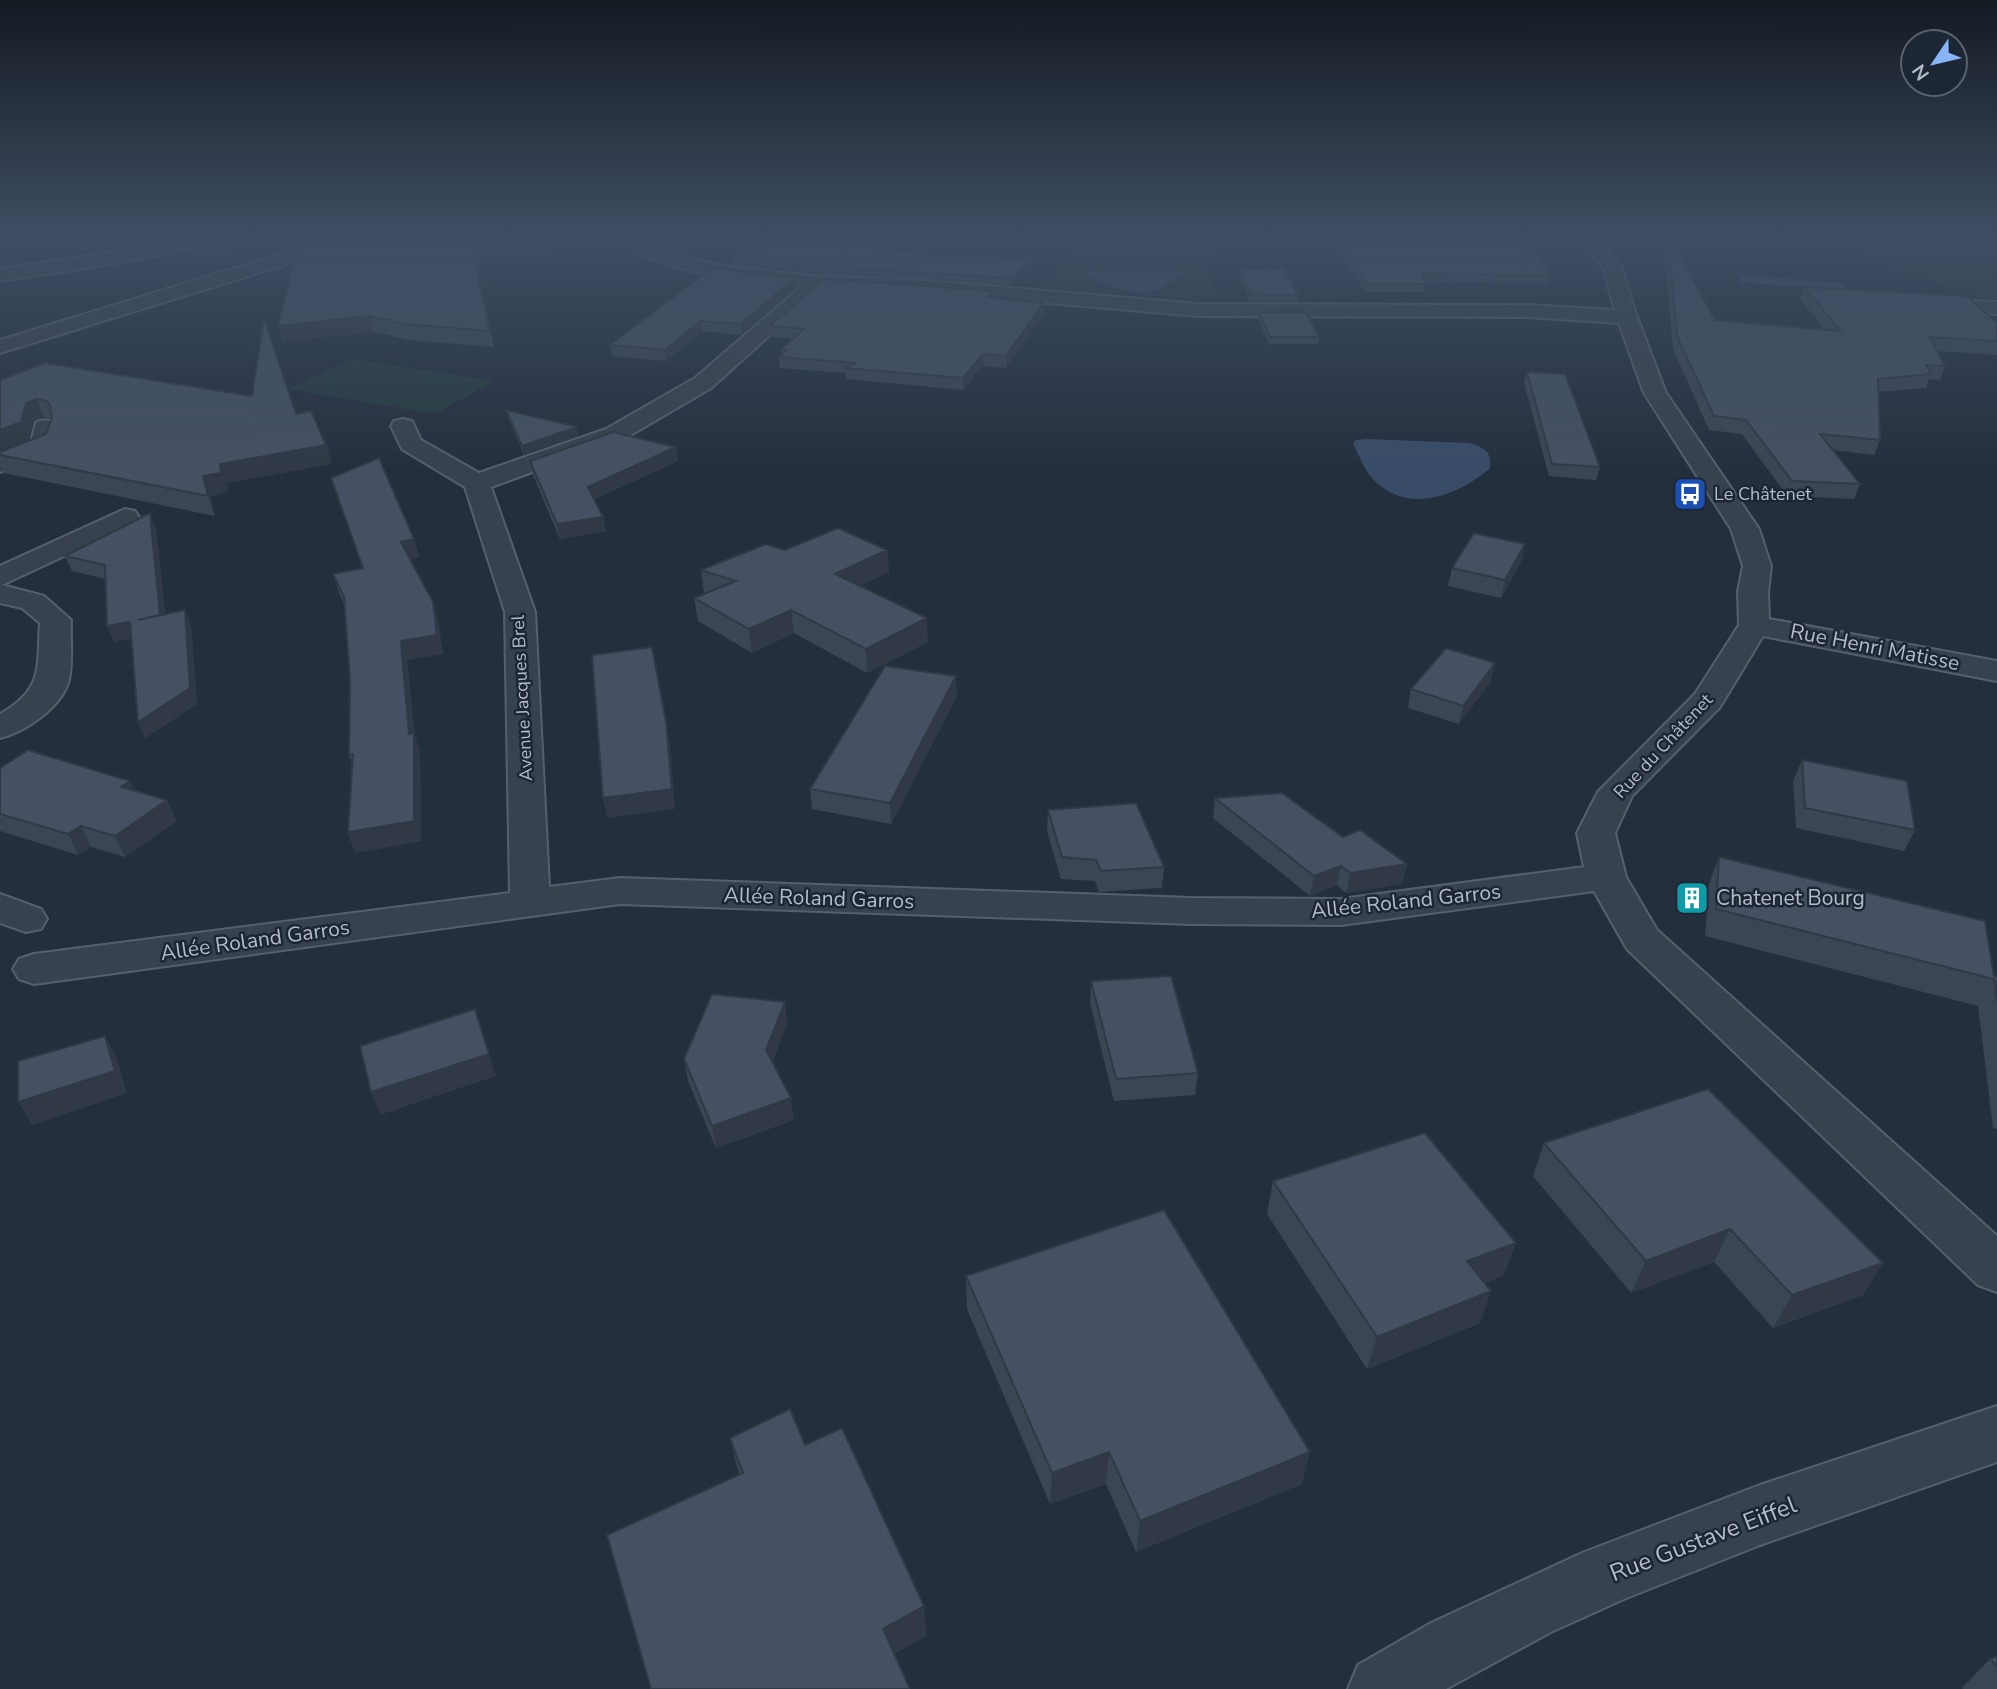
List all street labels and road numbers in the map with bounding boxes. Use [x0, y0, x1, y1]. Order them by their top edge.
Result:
street label: Avenue Jacques Brel [506, 614, 538, 782]
street label: Rue Henri Matisse [1788, 617, 1962, 677]
street label: Rue du Châtenet [1608, 688, 1718, 804]
street label: Allée Roland Garros [1310, 877, 1502, 925]
street label: Allée Roland Garros [723, 881, 915, 915]
street label: Allée Roland Garros [159, 913, 351, 967]
street label: Rue Gustave Eiffel [1605, 1489, 1801, 1589]

